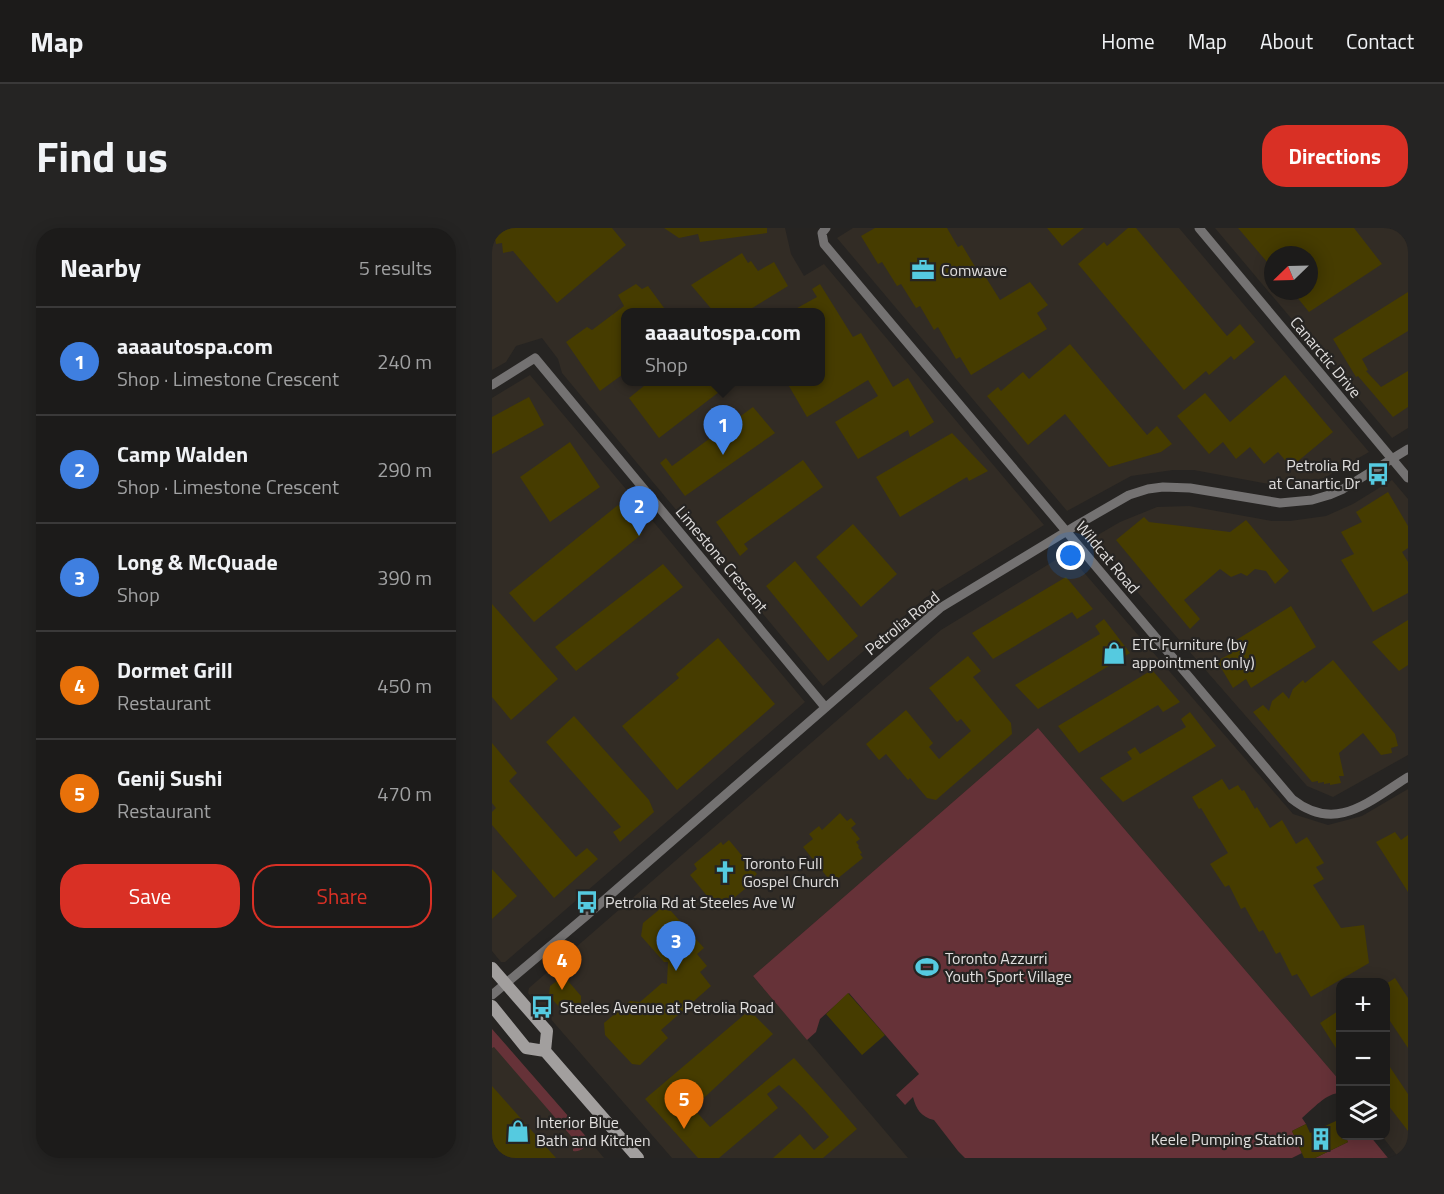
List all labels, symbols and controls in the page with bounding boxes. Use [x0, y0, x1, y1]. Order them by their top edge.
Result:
text: Map [30, 20, 84, 63]
text: Home [1101, 25, 1155, 57]
text: Map [1188, 25, 1227, 57]
text: About [1260, 25, 1313, 57]
text: Contact [1346, 25, 1414, 57]
text: Find us [36, 124, 168, 188]
button: Directions [1262, 125, 1408, 187]
north arrow [1264, 246, 1318, 300]
text: Nearby [60, 248, 141, 287]
text: 5 results [359, 252, 432, 283]
office icon: Comwave [910, 257, 936, 283]
place label: Comwave [941, 258, 1007, 282]
popup [621, 308, 825, 386]
street label: Canarctic Drive [1285, 311, 1367, 403]
text: aaaautospa.com [645, 315, 801, 349]
text: aaaautospa.com [117, 329, 273, 363]
text: 1 [74, 346, 85, 377]
text: 240 m [377, 346, 432, 377]
text: Shop [645, 349, 688, 380]
text: Shop · Limestone Crescent [117, 363, 339, 394]
pin: 1 [704, 406, 742, 455]
text: Camp Walden [117, 437, 248, 471]
place label: Petrolia Rd at Canartic Dr [1269, 453, 1360, 495]
text: 2 [74, 454, 85, 485]
text: 290 m [377, 454, 432, 485]
bus stop icon: Petrolia Rd at Canartic Dr [1365, 461, 1391, 487]
text: Shop · Limestone Crescent [117, 471, 339, 502]
pin: 2 [620, 486, 658, 536]
street label: Limestone Crescent [670, 500, 774, 618]
street label: Wildcat Road [1070, 515, 1146, 599]
your location [1056, 541, 1085, 570]
text: Long & McQuade [117, 545, 278, 579]
text: 3 [74, 562, 85, 593]
text: 390 m [377, 562, 432, 593]
text: Shop [117, 579, 160, 610]
street label: Petrolia Road [859, 585, 945, 661]
place label: ETC Furniture (by appointment only) [1132, 632, 1255, 674]
shop icon: ETC Furniture (by appointment only) [1101, 640, 1127, 666]
text: Dormet Grill [117, 653, 233, 687]
text: 4 [74, 670, 85, 701]
text: 450 m [377, 670, 432, 701]
text: Restaurant [117, 687, 211, 718]
text: Genij Sushi [117, 761, 222, 795]
text: 5 [74, 778, 85, 809]
text: 470 m [377, 778, 432, 809]
text: Restaurant [117, 795, 211, 826]
place label: Toronto Full Gospel Church [743, 851, 839, 893]
church icon: Toronto Full Gospel Church [712, 859, 738, 885]
button: Save [60, 864, 240, 928]
button: Share [252, 864, 432, 928]
bus stop icon: Petrolia Rd at Steeles Ave W [574, 889, 600, 915]
place label: Petrolia Rd at Steeles Ave W [605, 890, 795, 914]
pin: 3 [656, 922, 696, 971]
pin: 4 [542, 940, 582, 990]
place label: Toronto Azzurri Youth Sport Village [945, 946, 1072, 988]
sports icon: Toronto Azzurri Youth Sport Village [914, 954, 940, 980]
map controls [1336, 978, 1390, 1140]
button: + [1336, 978, 1390, 1032]
bus stop icon: Steeles Avenue at Petrolia Road [529, 994, 555, 1020]
place label: Steeles Avenue at Petrolia Road [560, 995, 774, 1019]
button: − [1336, 1032, 1390, 1086]
pin: 5 [664, 1080, 704, 1129]
button: layers [1336, 1086, 1390, 1140]
place label: Interior Blue Bath and Kitchen [536, 1110, 651, 1152]
shop icon: Interior Blue Bath and Kitchen [505, 1118, 531, 1144]
building icon: Keele Pumping Station [1308, 1126, 1334, 1152]
place label: Keele Pumping Station [1151, 1127, 1303, 1151]

